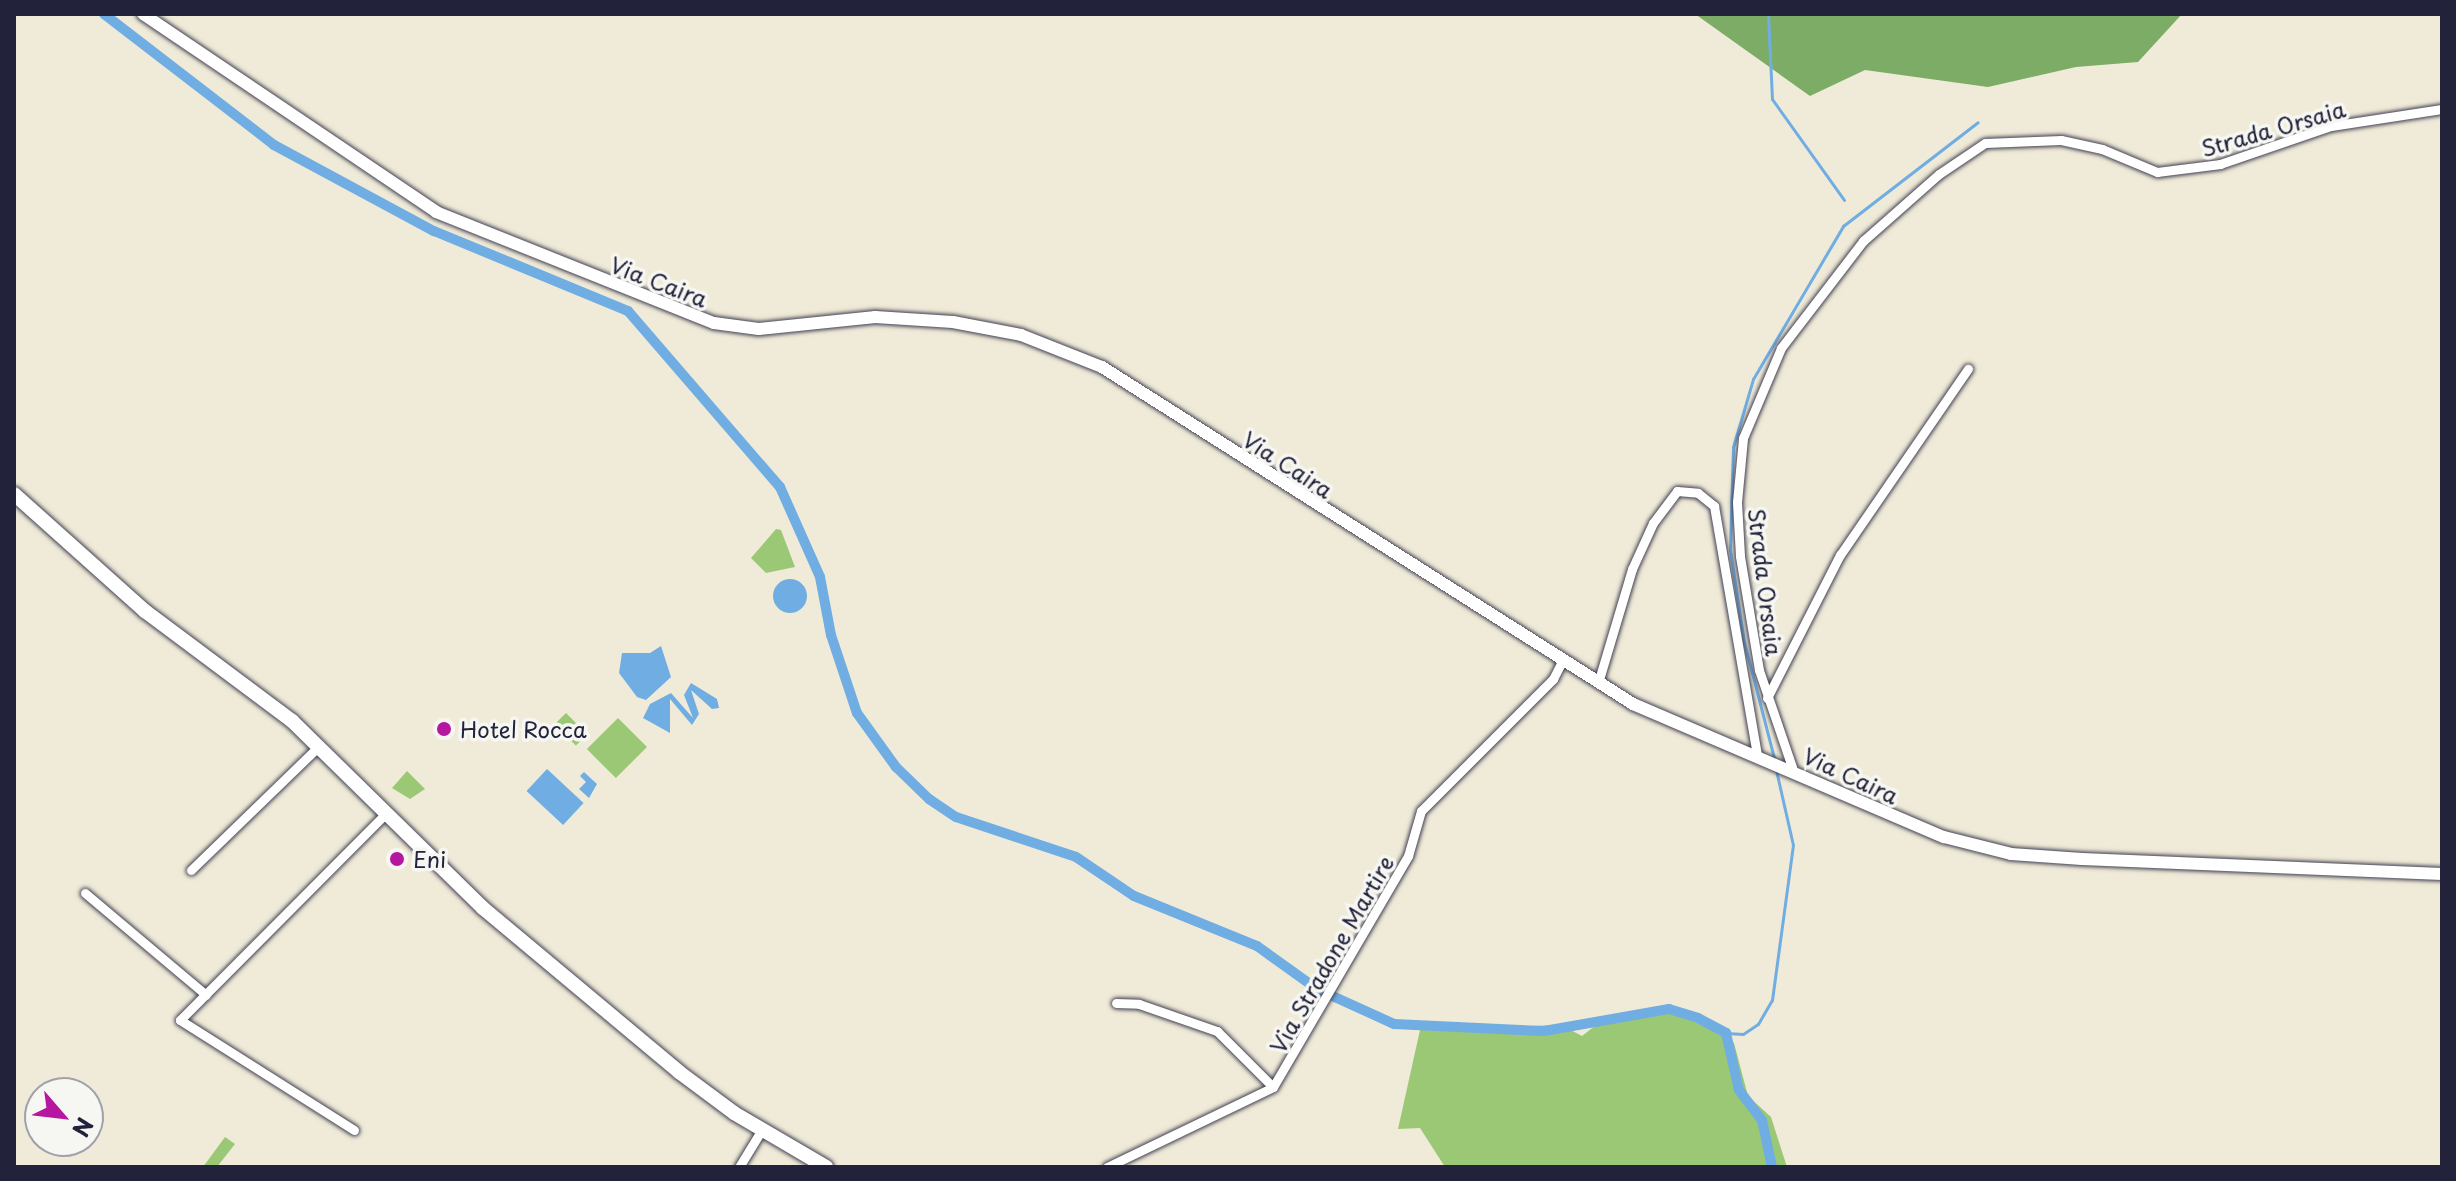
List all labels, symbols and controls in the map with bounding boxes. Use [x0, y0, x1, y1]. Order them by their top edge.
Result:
street label: Strada Orsaia [2198, 95, 2348, 161]
street label: Via Caira [607, 251, 711, 311]
street label: Via Caira [1239, 425, 1337, 503]
street label: Strada Orsaia [1744, 506, 1788, 658]
place label: Hotel Rocca [460, 716, 587, 742]
marker: Hotel Rocca [435, 720, 453, 738]
street label: Via Caira [1800, 742, 1902, 808]
place label: Eni [413, 846, 446, 872]
marker: Eni [388, 850, 406, 868]
street label: Via Stradone Martire [1264, 850, 1398, 1058]
north arrow [24, 1077, 104, 1157]
text: N [65, 1112, 103, 1143]

